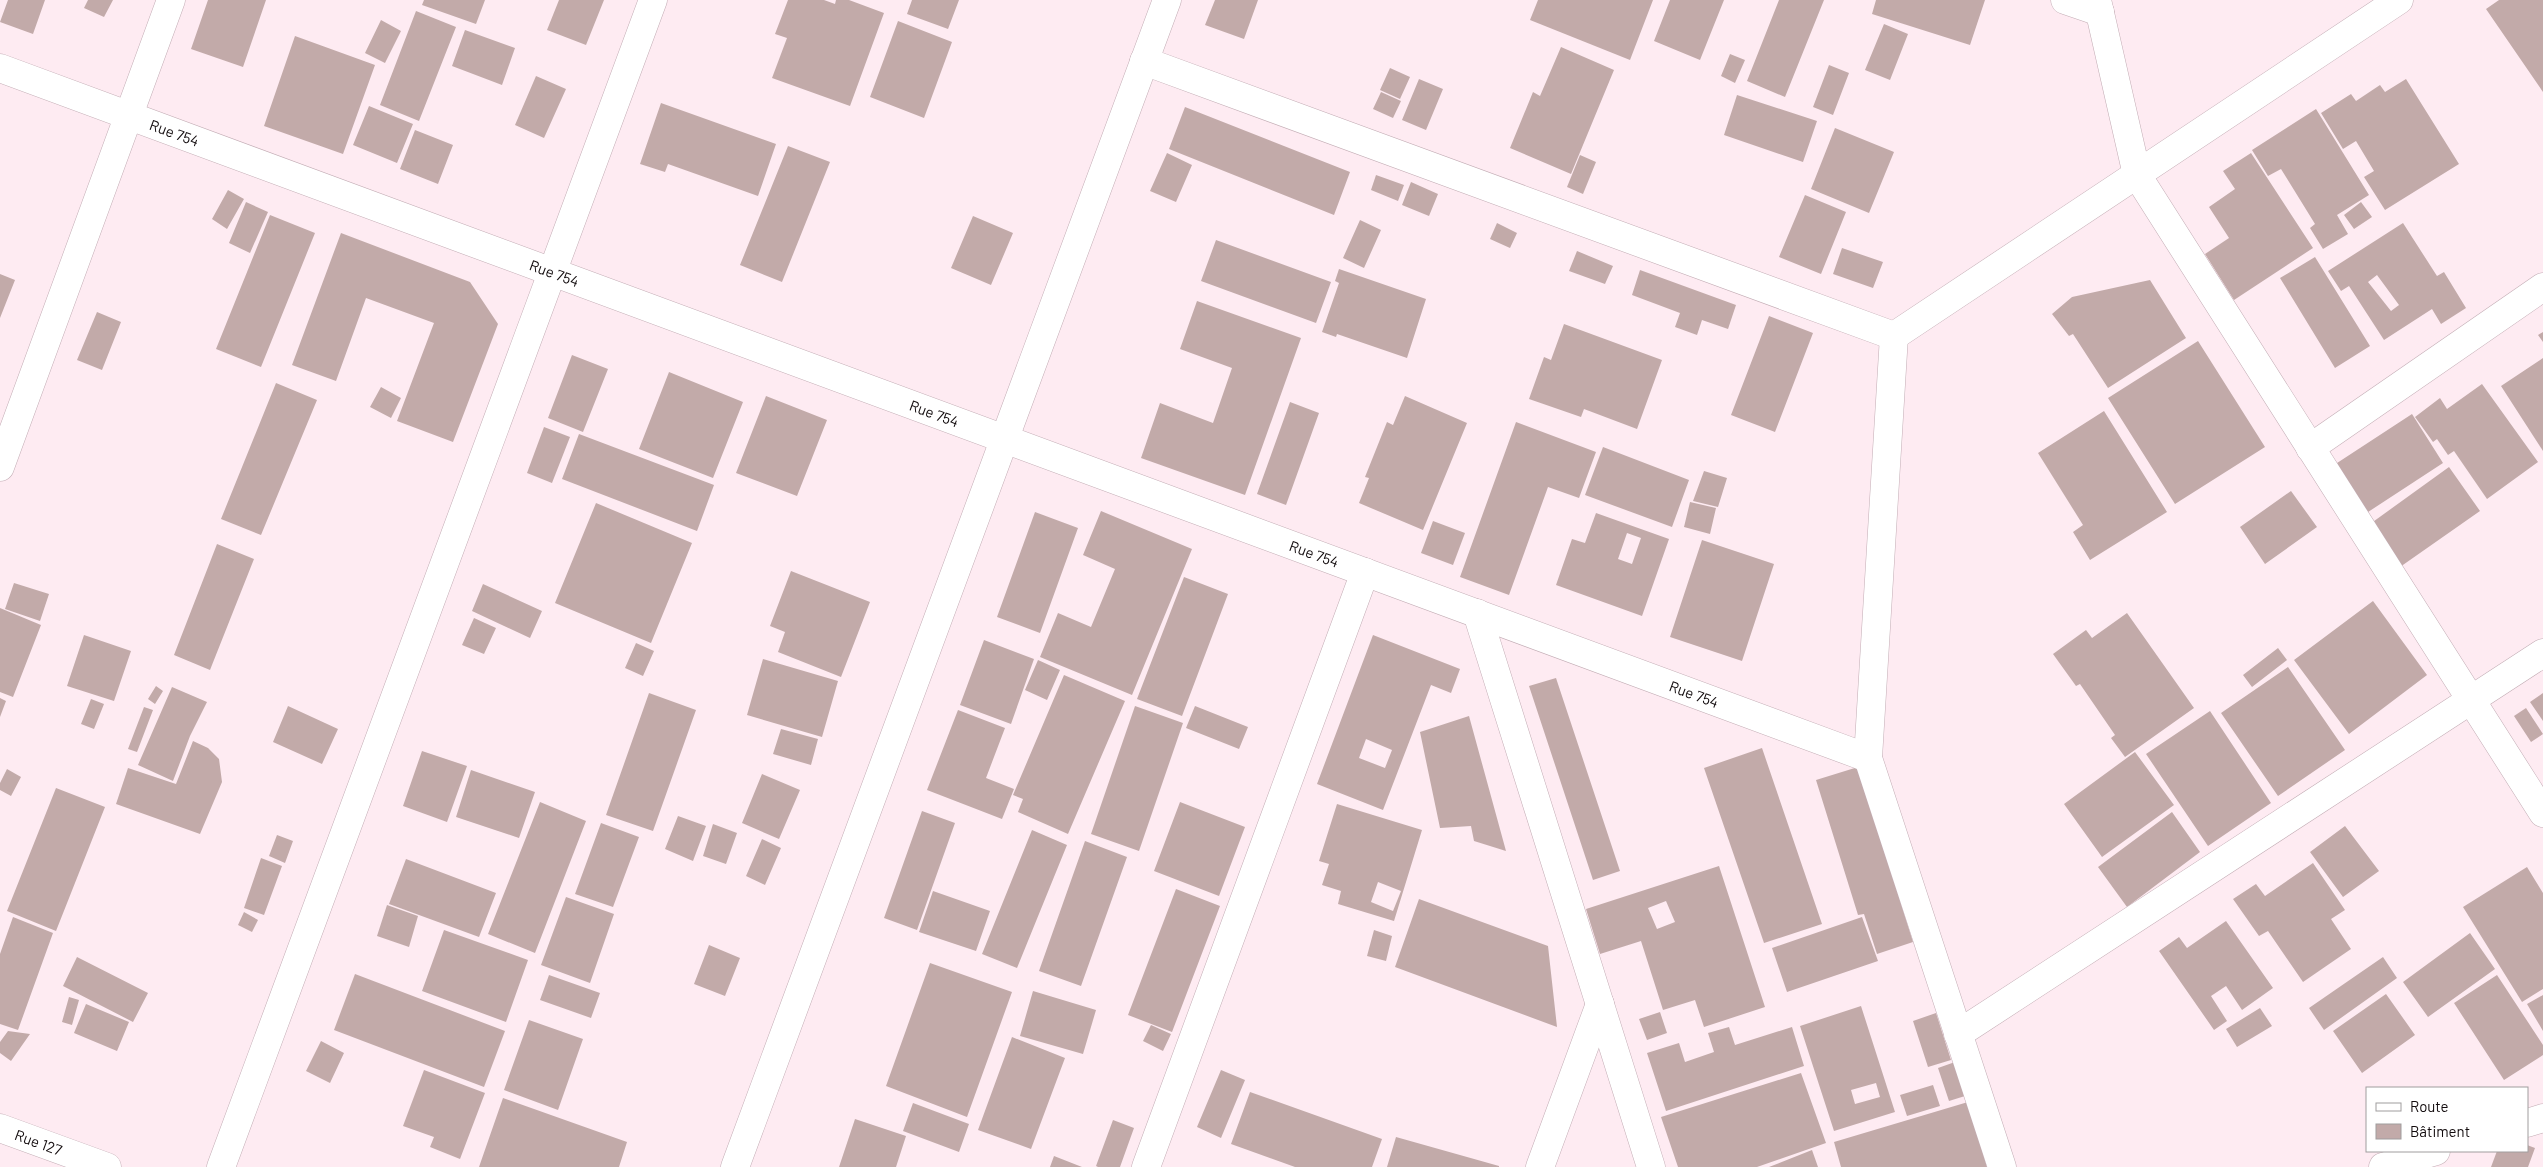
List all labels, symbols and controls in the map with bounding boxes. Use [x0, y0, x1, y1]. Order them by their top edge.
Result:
street label: Rue 754 [147, 115, 202, 150]
street label: Rue 754 [527, 255, 582, 290]
street label: Rue 754 [907, 396, 961, 430]
street label: Rue 754 [1287, 536, 1341, 571]
street label: Rue 754 [1667, 676, 1721, 711]
legend [2366, 1087, 2528, 1152]
text: Route [2410, 1097, 2449, 1115]
text: Bâtiment [2410, 1122, 2470, 1140]
street label: Rue 127 [13, 1125, 64, 1159]

